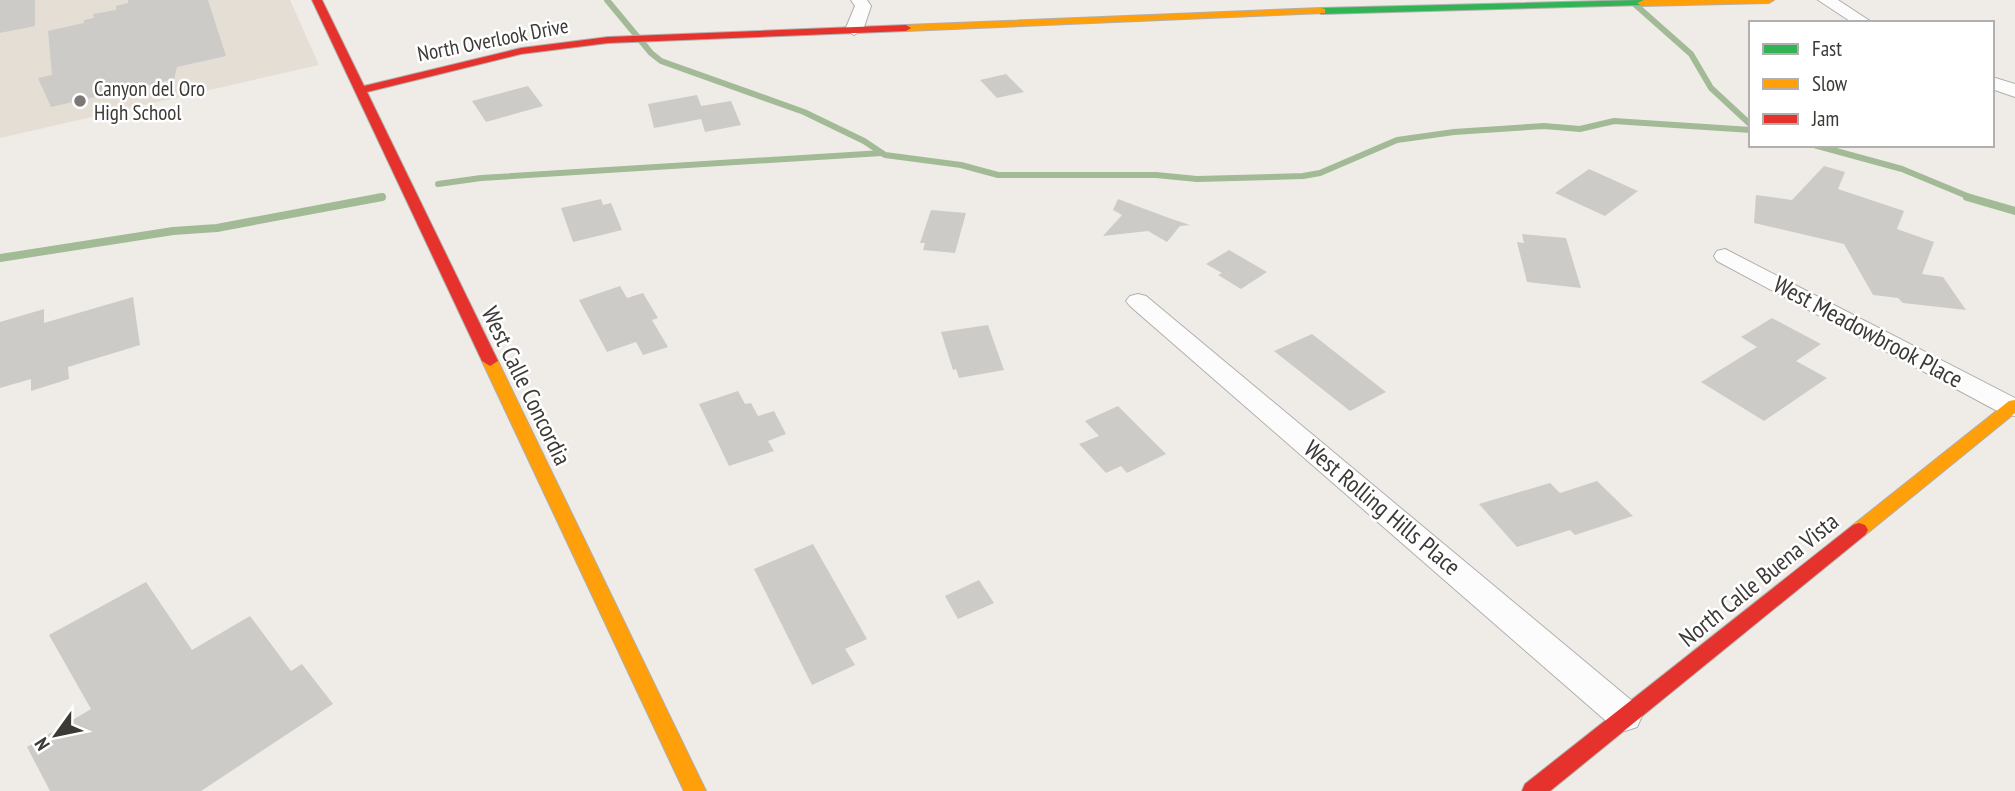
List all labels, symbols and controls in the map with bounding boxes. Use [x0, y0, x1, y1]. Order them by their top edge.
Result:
street label: North Overlook Drive [415, 12, 571, 67]
legend [1749, 21, 1994, 147]
text: Fast [1812, 35, 1842, 62]
text: Slow [1812, 70, 1848, 97]
place label: Canyon del Oro High School [94, 75, 205, 126]
marker: Canyon del Oro High School [72, 93, 88, 109]
text: Jam [1811, 105, 1839, 132]
street label: West Meadowbrook Place [1768, 269, 1968, 395]
street label: West Calle Concordia [475, 301, 578, 470]
street label: West Rolling Hills Place [1298, 433, 1467, 582]
street label: North Calle Buena Vista [1673, 506, 1845, 653]
north arrow [21, 700, 91, 770]
text: N [29, 733, 55, 755]

